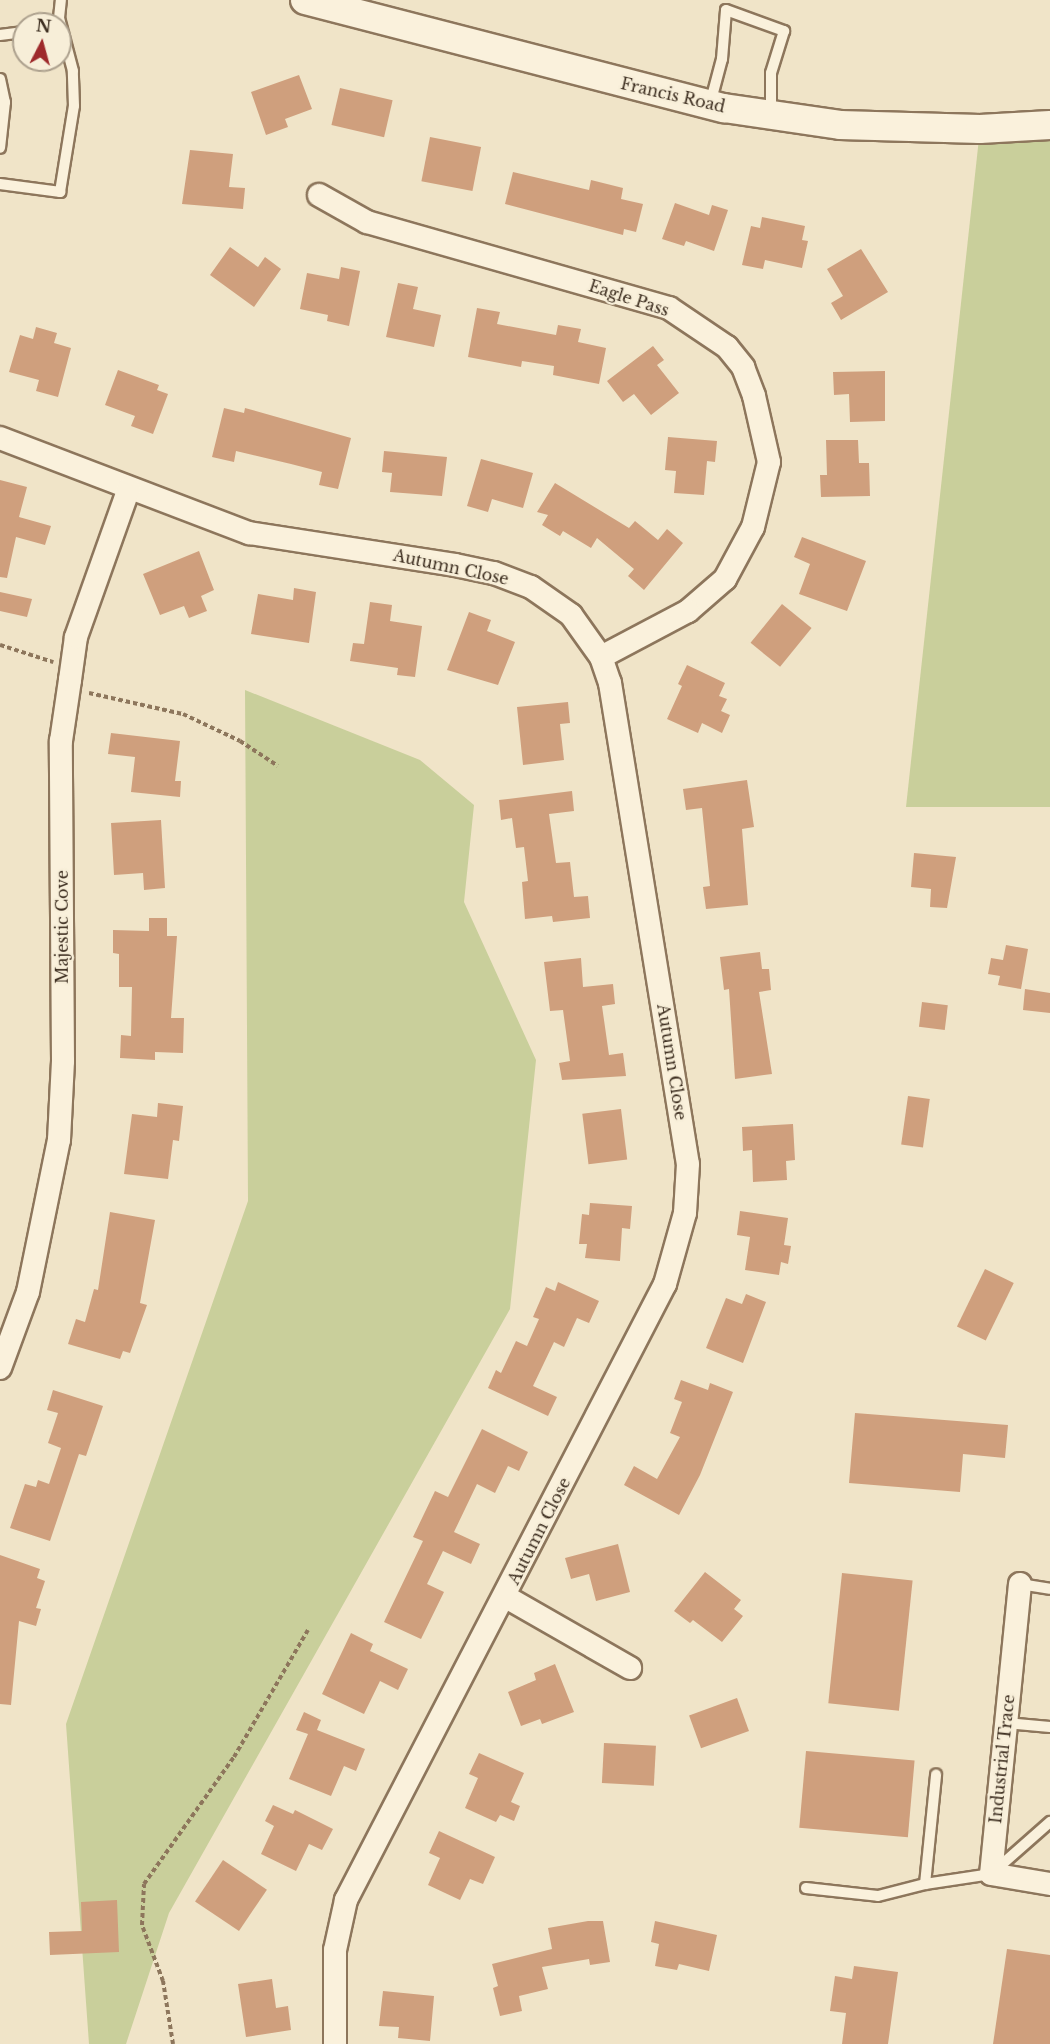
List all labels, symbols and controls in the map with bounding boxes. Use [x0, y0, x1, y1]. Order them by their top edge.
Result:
north arrow [12, 12, 72, 72]
text: N [35, 15, 52, 37]
street label: Francis Road [619, 74, 727, 116]
street label: Eagle Pass [586, 276, 672, 320]
street label: Autumn Close [392, 545, 510, 589]
street label: Majestic Cove [52, 870, 72, 984]
street label: Autumn Close [653, 1003, 691, 1121]
street label: Autumn Close [504, 1474, 574, 1588]
street label: Industrial Trace [986, 1693, 1018, 1825]

